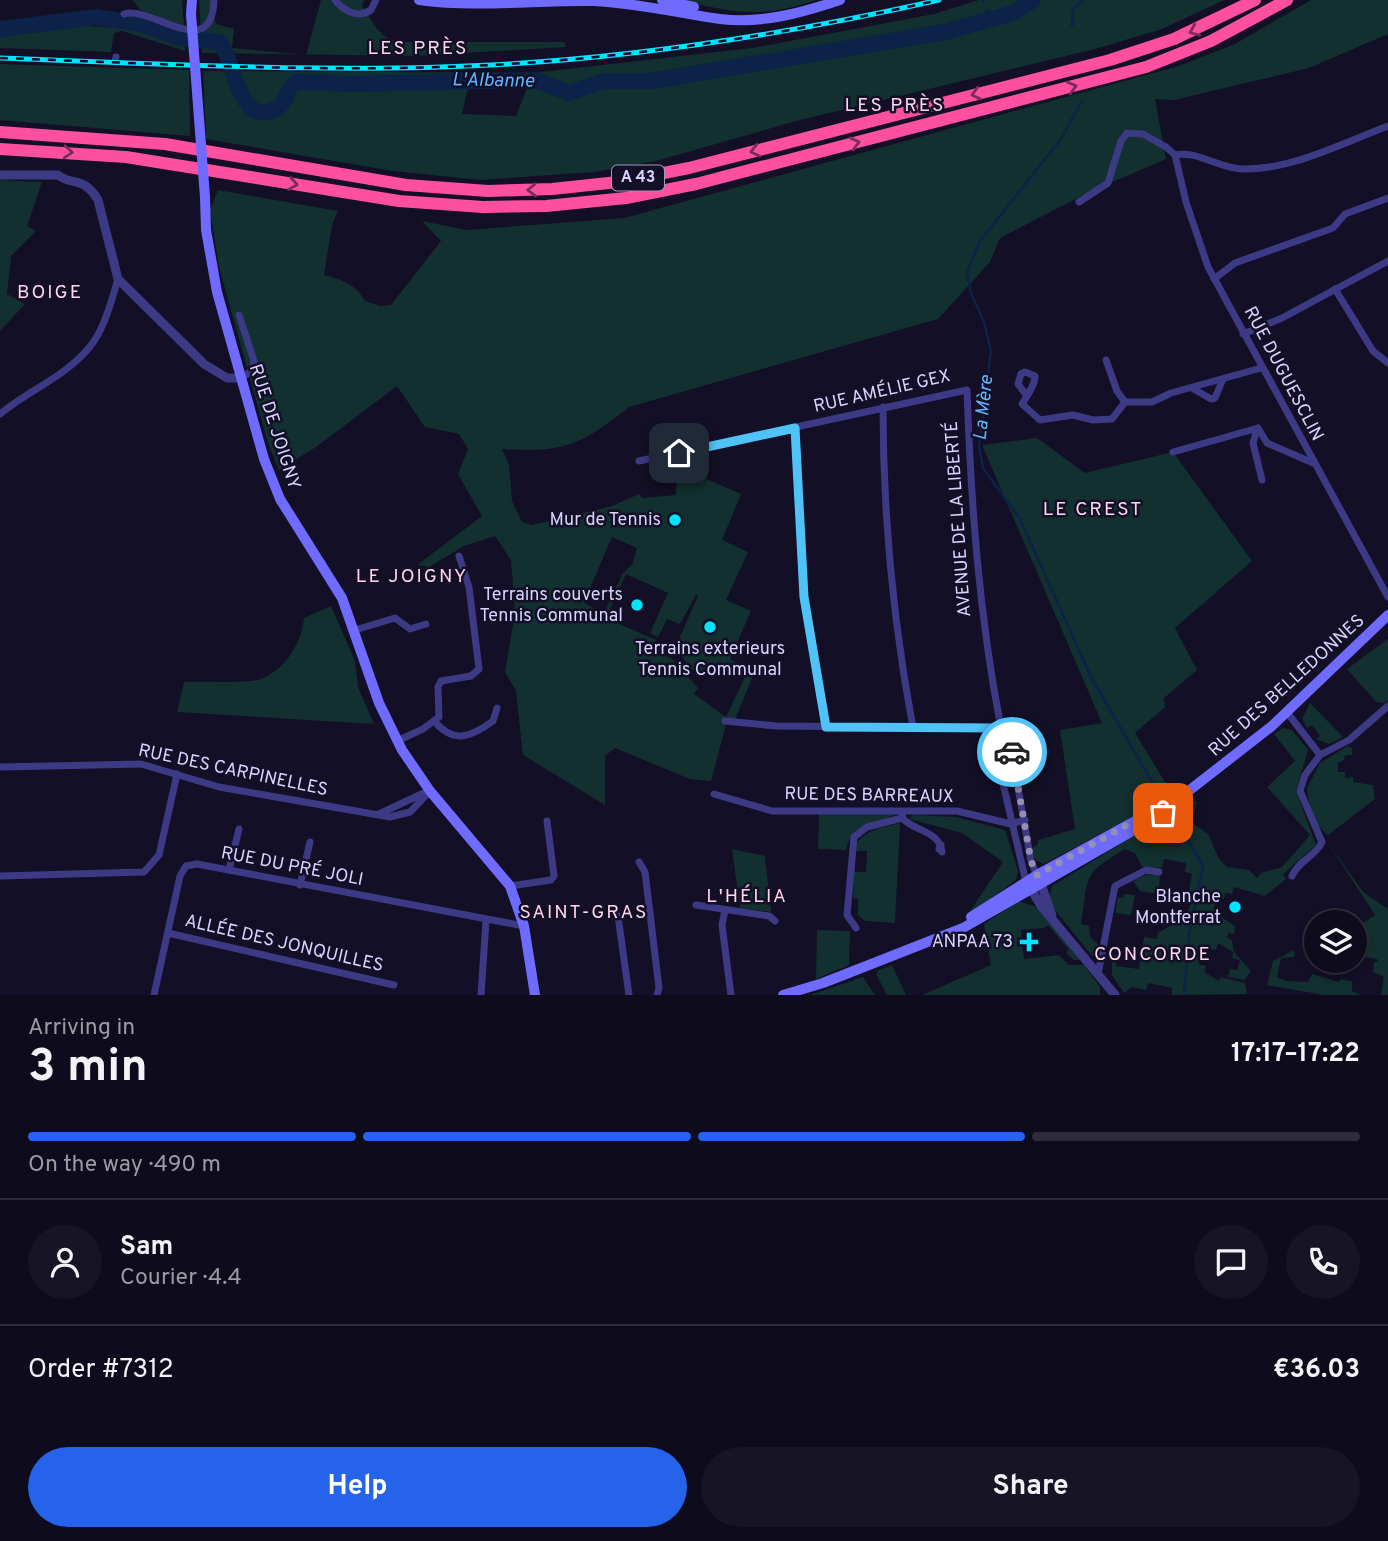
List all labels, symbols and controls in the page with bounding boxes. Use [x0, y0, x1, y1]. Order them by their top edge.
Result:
one-way arrow [1188, 22, 1200, 36]
district label: LES PRÈS [368, 36, 468, 61]
water label: L'Albanne [452, 68, 535, 94]
one-way arrow [1065, 81, 1077, 95]
one-way arrow [970, 86, 982, 100]
district label: LES PRÈS [845, 93, 945, 118]
one-way arrow [849, 137, 861, 151]
one-way arrow [749, 143, 761, 157]
one-way arrow [63, 145, 74, 160]
road number: A 43 [612, 166, 664, 190]
one-way arrow [287, 175, 299, 190]
one-way arrow [526, 183, 537, 198]
district label: BOIGE [17, 281, 83, 305]
street label: RUE DUGUESCLIN [1238, 303, 1328, 445]
street label: RUE DE JOIGNY [243, 361, 305, 493]
street label: RUE AMÉLIE GEX [811, 363, 953, 419]
water label: La Mère [969, 374, 999, 442]
street label: AVENUE DE LA LIBERTÉ [939, 420, 977, 618]
pin [649, 423, 709, 483]
icon: home [660, 434, 698, 472]
district label: LE CREST [1043, 498, 1143, 522]
place label: Mur de Tennis [549, 509, 661, 532]
marker: Mur de Tennis [667, 512, 683, 528]
district label: LE JOIGNY [356, 565, 468, 589]
place label: Terrains couverts Tennis Communal [479, 584, 623, 628]
marker: Terrains couverts Tennis Communal [629, 597, 645, 613]
street label: RUE DES BELLEDONNES [1204, 610, 1370, 762]
marker: Terrains exterieurs Tennis Communal [702, 619, 718, 635]
place label: Terrains exterieurs Tennis Communal [635, 638, 785, 682]
courier [977, 717, 1047, 787]
icon: car [993, 733, 1031, 771]
street label: RUE DES CARPINELLES [136, 740, 330, 802]
street label: RUE DES BARREAUX [784, 783, 954, 809]
pin [1133, 783, 1193, 843]
icon: bag [1144, 794, 1182, 832]
street label: RUE DU PRÉ JOLI [219, 840, 365, 892]
district label: L'HÉLIA [706, 884, 788, 909]
place label: Blanche Montferrat [1135, 886, 1221, 930]
marker: Blanche Montferrat [1227, 899, 1243, 915]
district label: SAINT-GRAS [520, 901, 648, 925]
street label: ALLÉE DES JONQUILLES [182, 908, 386, 978]
map controls [1304, 910, 1367, 973]
button: layers [1304, 910, 1367, 973]
place label: ANPAA 73 [932, 931, 1013, 954]
marker: ANPAA 73 [1019, 932, 1039, 952]
district label: CONCORDE [1094, 943, 1212, 967]
text: Arriving in [28, 1014, 135, 1043]
text: 17:17–17:22 [1231, 1038, 1360, 1071]
text: 3 min [28, 1039, 148, 1098]
text: On the way · 490 m [28, 1151, 221, 1180]
button: person [28, 1225, 102, 1299]
button: chat [1194, 1225, 1268, 1299]
button: phone [1286, 1225, 1360, 1299]
text: Sam [120, 1231, 173, 1264]
text: Courier · 4.4 [120, 1264, 242, 1293]
text: Order #7312 [28, 1354, 174, 1387]
text: €36.03 [1273, 1354, 1360, 1387]
button: Help [28, 1447, 687, 1527]
button: Share [701, 1447, 1360, 1527]

